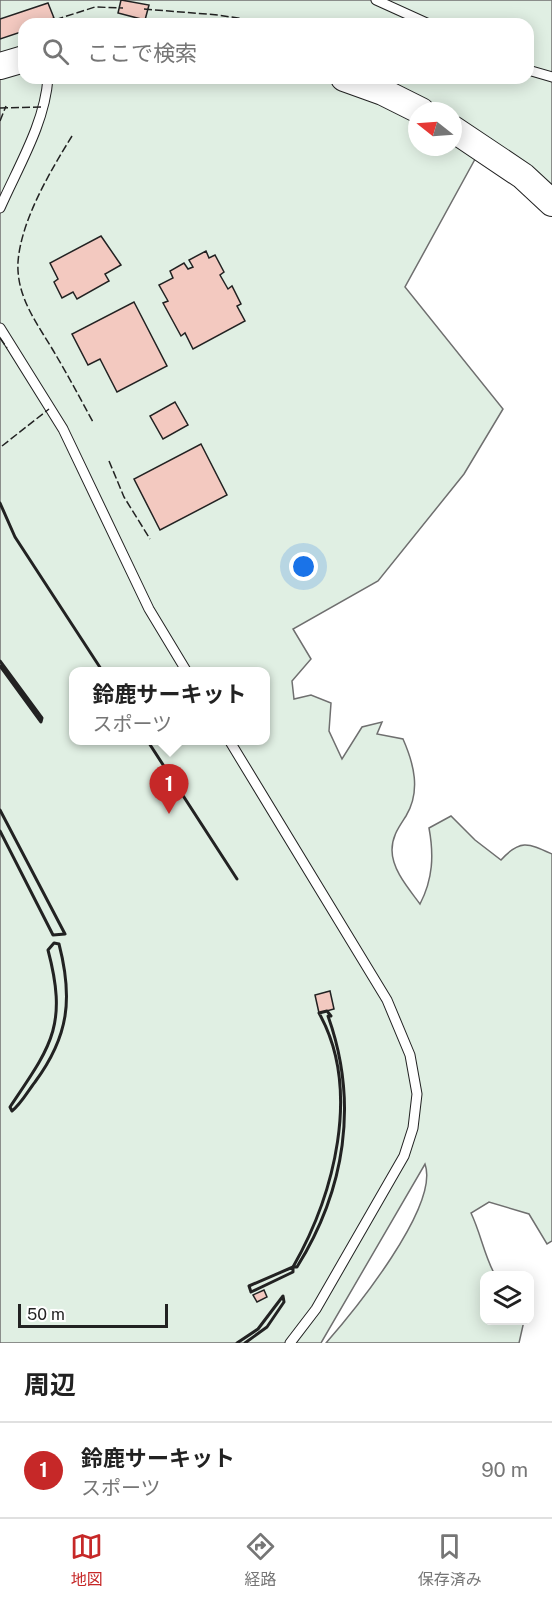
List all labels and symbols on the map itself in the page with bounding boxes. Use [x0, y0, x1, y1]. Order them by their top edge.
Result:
north arrow [408, 102, 462, 156]
your location [289, 552, 318, 581]
pin: 1 [150, 764, 188, 814]
scale bar [18, 1301, 168, 1328]

